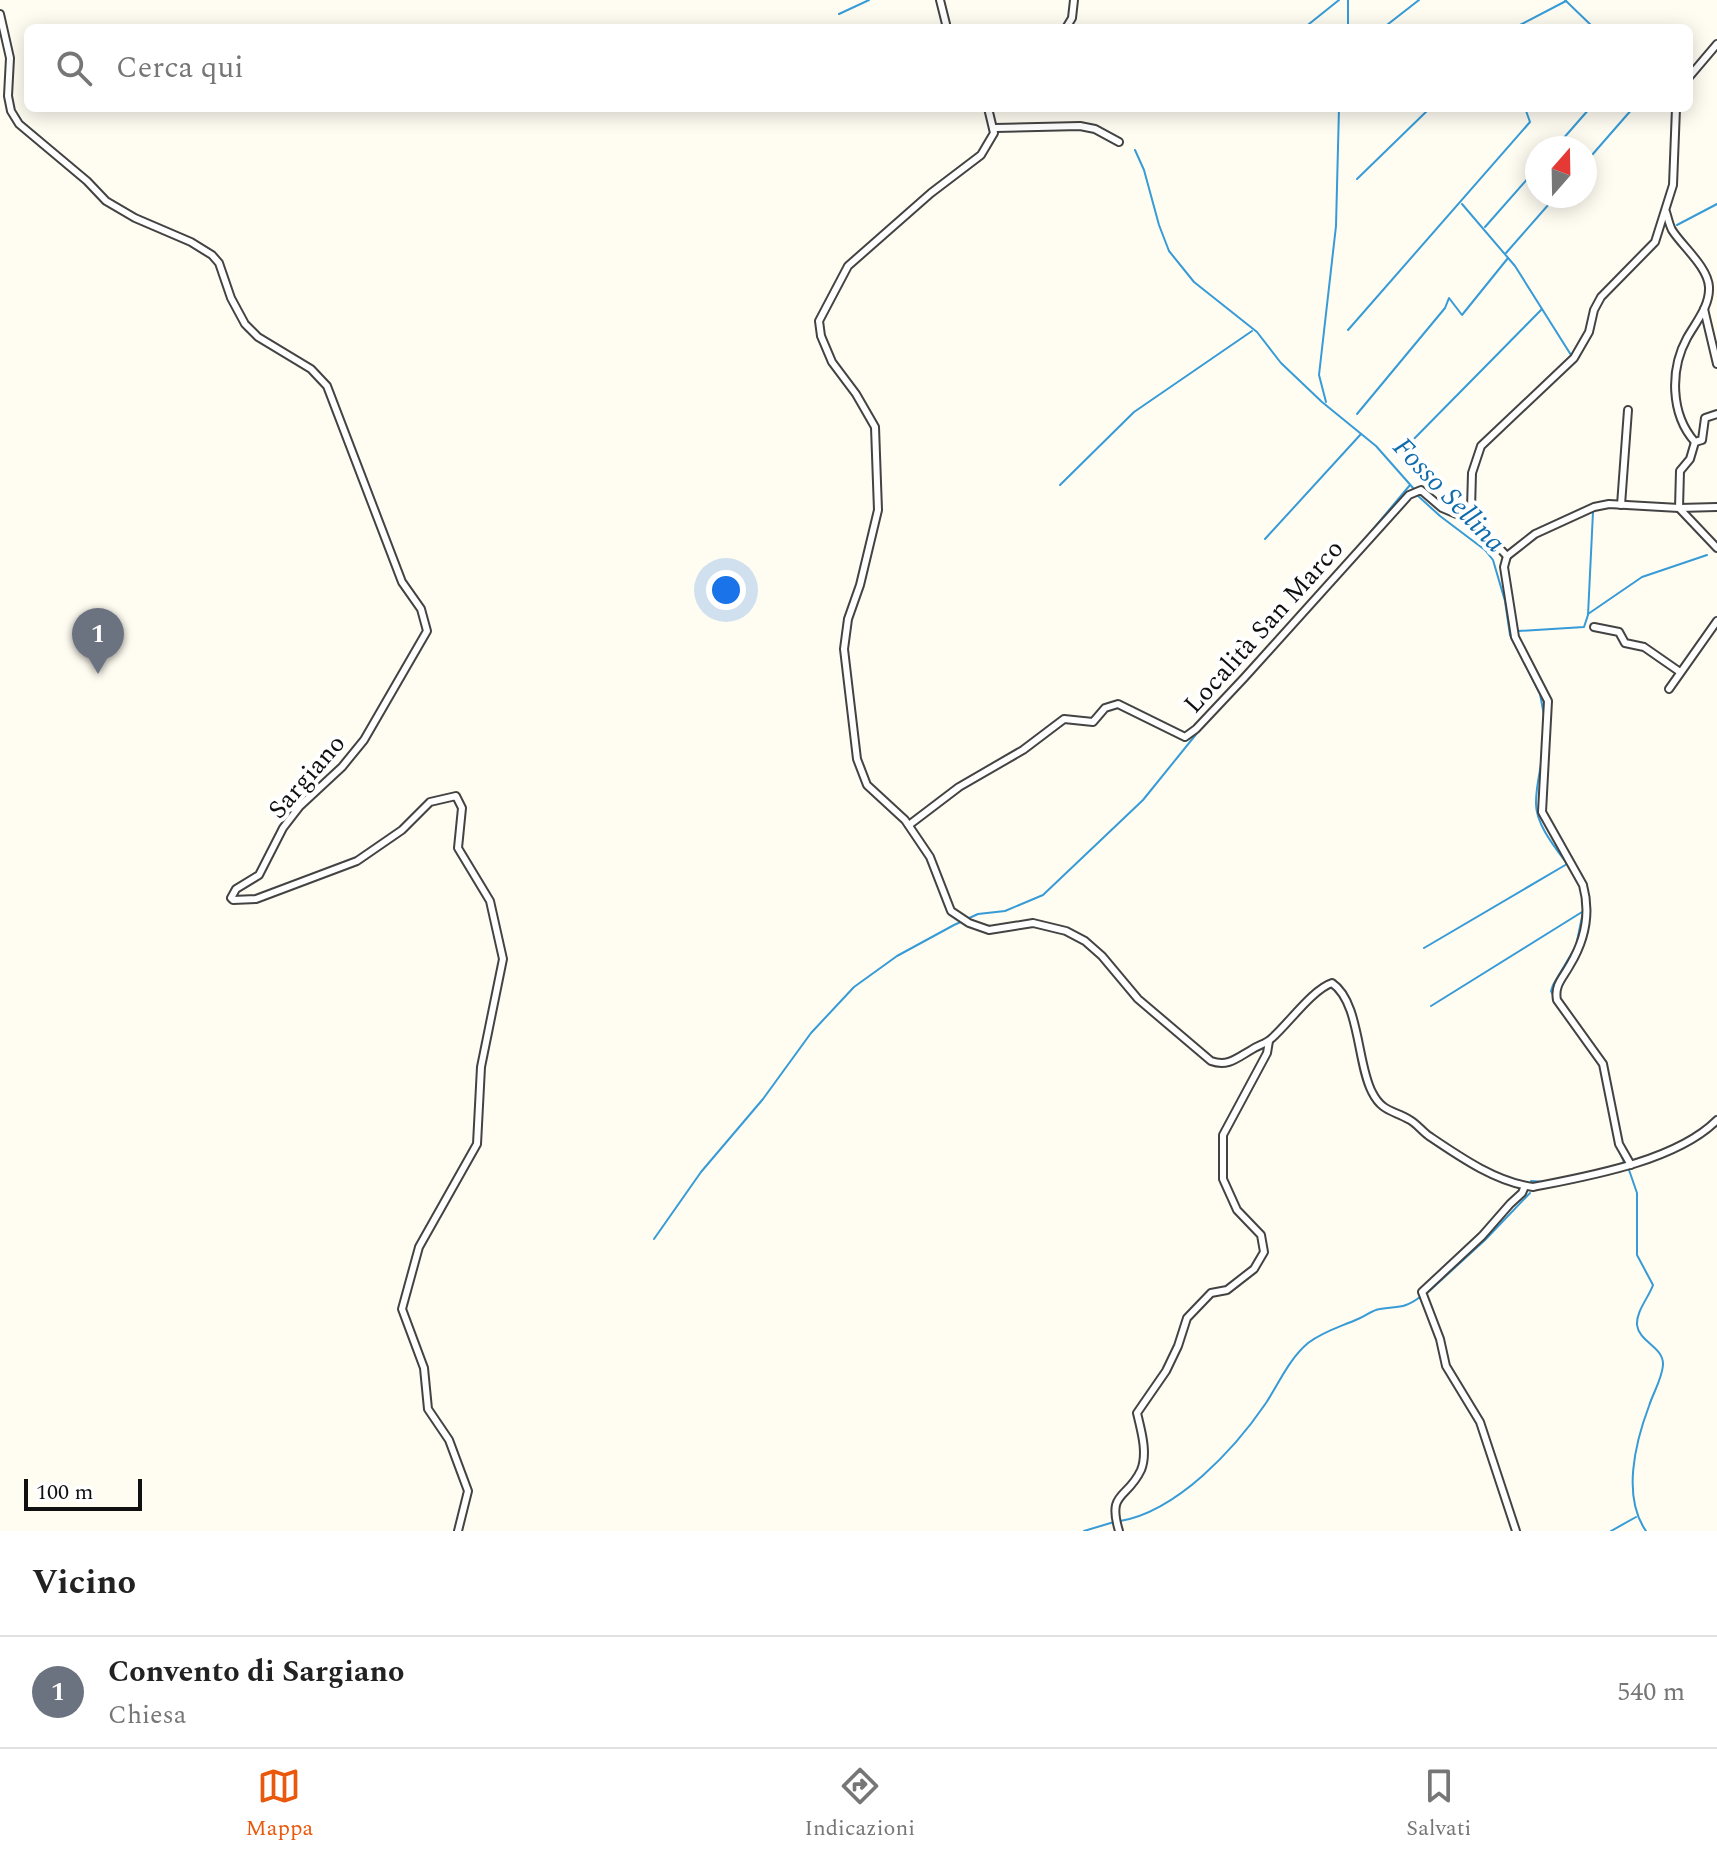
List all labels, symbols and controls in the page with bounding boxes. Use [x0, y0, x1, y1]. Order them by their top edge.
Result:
search box [24, 24, 1693, 112]
text: Cerca qui [116, 45, 244, 91]
icon: search [52, 46, 96, 90]
north arrow [1525, 136, 1597, 208]
water label: Fosso Sellina [1382, 427, 1515, 563]
street label: Località San Marco [1174, 530, 1353, 723]
your location [706, 570, 746, 610]
pin: 1 [72, 608, 124, 674]
street label: Sargiano [258, 725, 355, 828]
scale bar [24, 1475, 142, 1511]
text: 100 m [36, 1476, 93, 1509]
text: Vicino [32, 1557, 136, 1609]
text: Convento di Sargiano [108, 1649, 404, 1695]
text: 1 [51, 1672, 65, 1712]
text: 540 m [1617, 1672, 1685, 1712]
text: Chiesa [108, 1695, 187, 1735]
tab: Mappa [246, 1764, 313, 1845]
tab: Indicazioni [804, 1764, 915, 1845]
tab: Salvati [1406, 1764, 1471, 1845]

